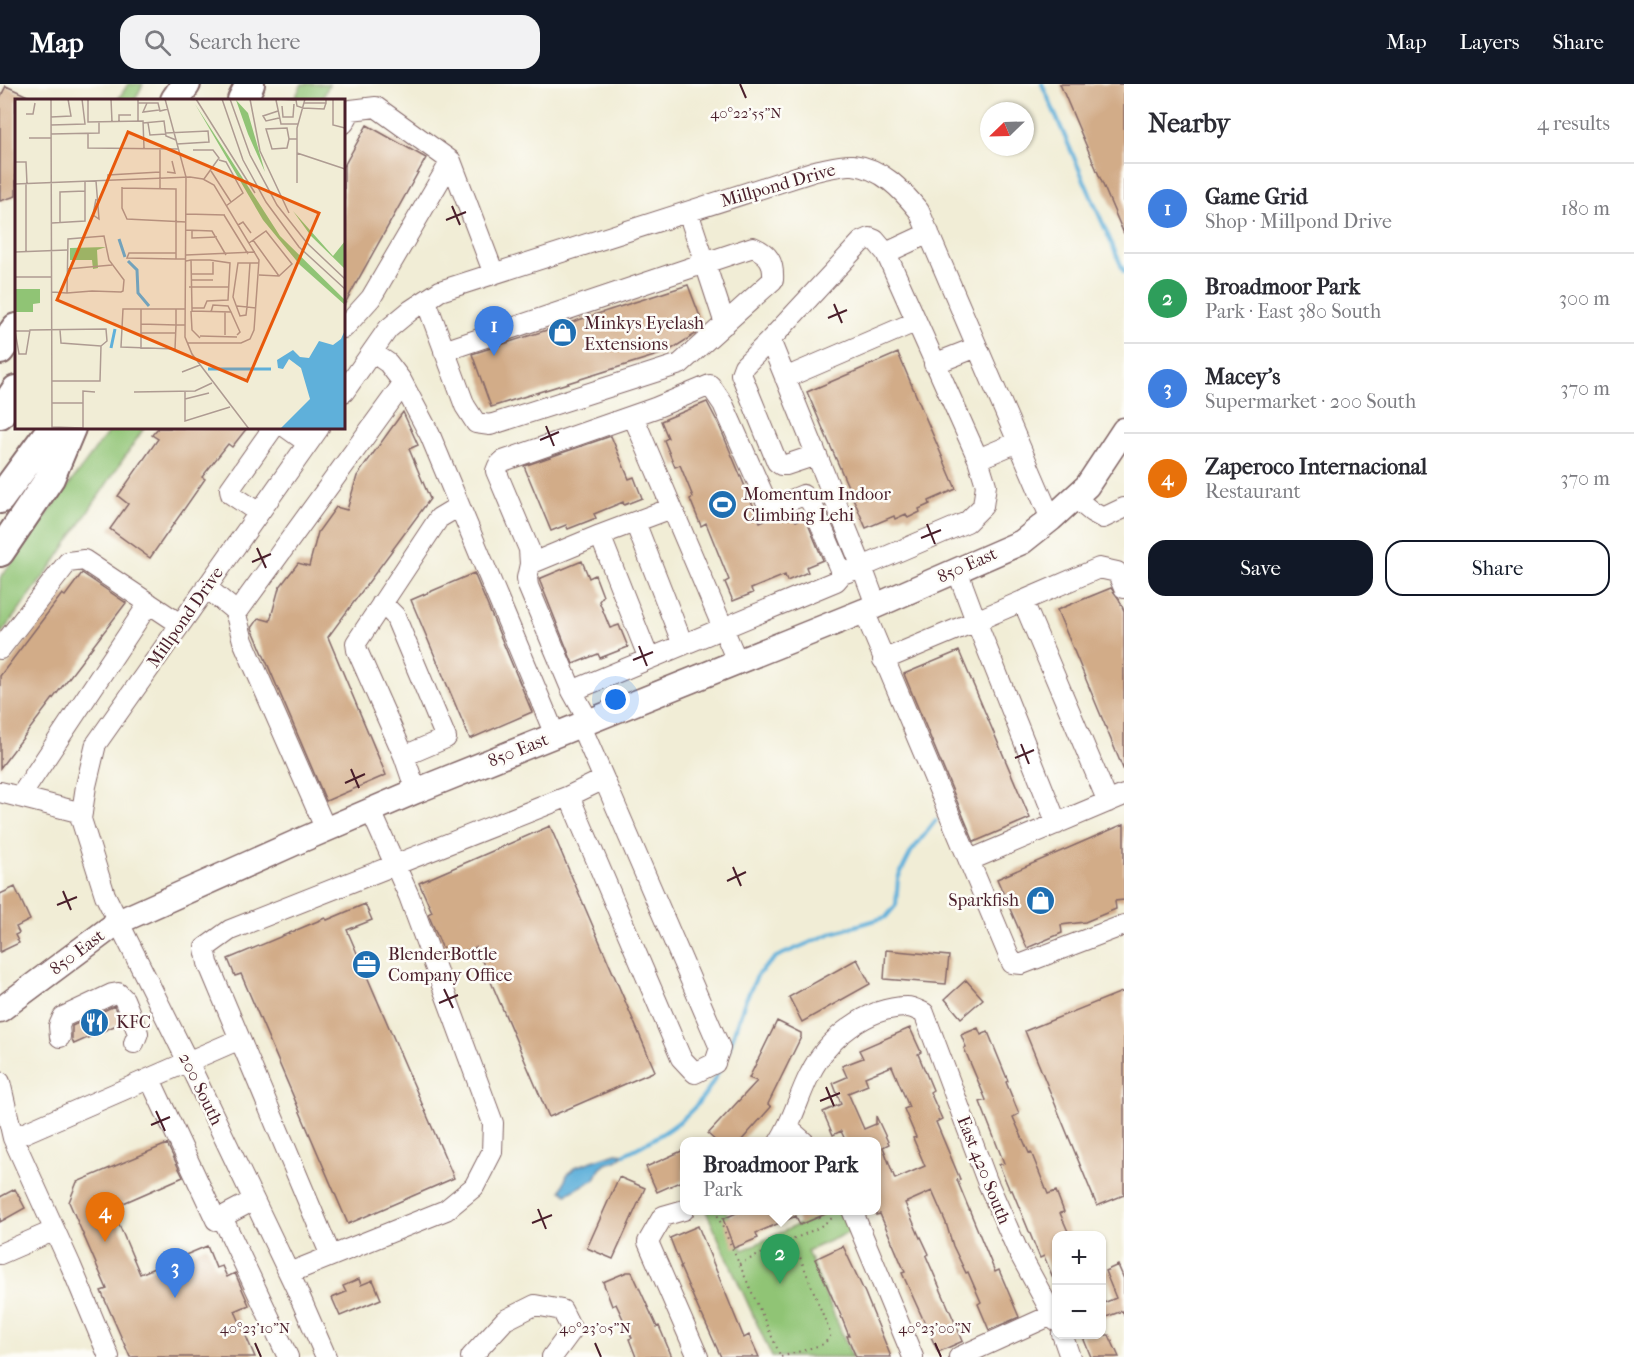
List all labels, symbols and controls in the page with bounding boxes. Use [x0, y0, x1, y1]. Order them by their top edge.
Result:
search box [120, 15, 540, 69]
text: Map [30, 26, 84, 59]
icon: search [141, 26, 174, 59]
text: Search here [189, 29, 300, 55]
text: Map [1386, 30, 1427, 54]
text: Layers [1460, 30, 1519, 54]
text: Share [1552, 30, 1604, 54]
inset map [15, 99, 345, 429]
north arrow [980, 102, 1034, 156]
text: 40°22'55"N [710, 104, 782, 122]
text: Nearby [1148, 108, 1230, 139]
text: 4 results [1537, 112, 1610, 135]
street label: Millpond Drive [718, 159, 838, 212]
text: Game Grid [1205, 184, 1308, 210]
text: 1 [1164, 197, 1171, 220]
text: 180 m [1561, 197, 1610, 220]
text: Shop · Millpond Drive [1205, 210, 1392, 233]
text: Broadmoor Park [1205, 274, 1360, 300]
text: 2 [1162, 287, 1173, 310]
text: 300 m [1559, 287, 1610, 310]
text: Park · East 380 South [1205, 300, 1381, 323]
pin: 1 [474, 306, 514, 356]
place label: Minkys Eyelash Extensions [584, 313, 704, 355]
shop icon: Minkys Eyelash Extensions [547, 317, 579, 349]
text: Macey's [1205, 364, 1280, 390]
text: 3 [1163, 377, 1172, 400]
text: 370 m [1560, 377, 1610, 400]
text: Supermarket · 200 South [1205, 390, 1416, 413]
text: Zaperoco Internacional [1205, 454, 1427, 480]
text: 4 [1162, 467, 1173, 490]
text: 370 m [1560, 467, 1610, 490]
text: Restaurant [1205, 480, 1301, 503]
place label: Momentum Indoor Climbing Lehi [743, 484, 891, 526]
sports icon: Momentum Indoor Climbing Lehi [706, 488, 738, 520]
button: Save [1148, 540, 1373, 596]
button: Share [1385, 540, 1610, 596]
street label: 850 East [934, 543, 1001, 588]
street label: Millpond Drive [143, 563, 228, 672]
your location [601, 685, 630, 714]
street label: 850 East [485, 729, 552, 772]
shop icon: Sparkfish [1024, 884, 1056, 916]
place label: Sparkfish [948, 890, 1019, 911]
street label: 850 East [46, 925, 109, 980]
place label: BlenderBottle Company Office [388, 944, 512, 986]
office icon: BlenderBottle Company Office [351, 948, 383, 980]
restaurant icon: KFC [79, 1006, 111, 1038]
place label: KFC [116, 1012, 151, 1033]
street label: 200 South [174, 1050, 227, 1129]
street label: East 420 South [952, 1113, 1015, 1227]
popup [680, 1137, 881, 1215]
text: Broadmoor Park [703, 1152, 858, 1178]
text: Park [703, 1178, 743, 1201]
pin: 4 [86, 1192, 124, 1242]
map controls [1052, 1231, 1106, 1339]
button: + [1052, 1231, 1106, 1285]
pin: 2 [760, 1234, 800, 1284]
pin: 3 [156, 1248, 195, 1298]
button: − [1052, 1285, 1106, 1339]
text: 40°23'10"N [220, 1319, 291, 1337]
text: 40°23'05"N [559, 1319, 631, 1337]
text: 40°23'00"N [898, 1319, 972, 1337]

